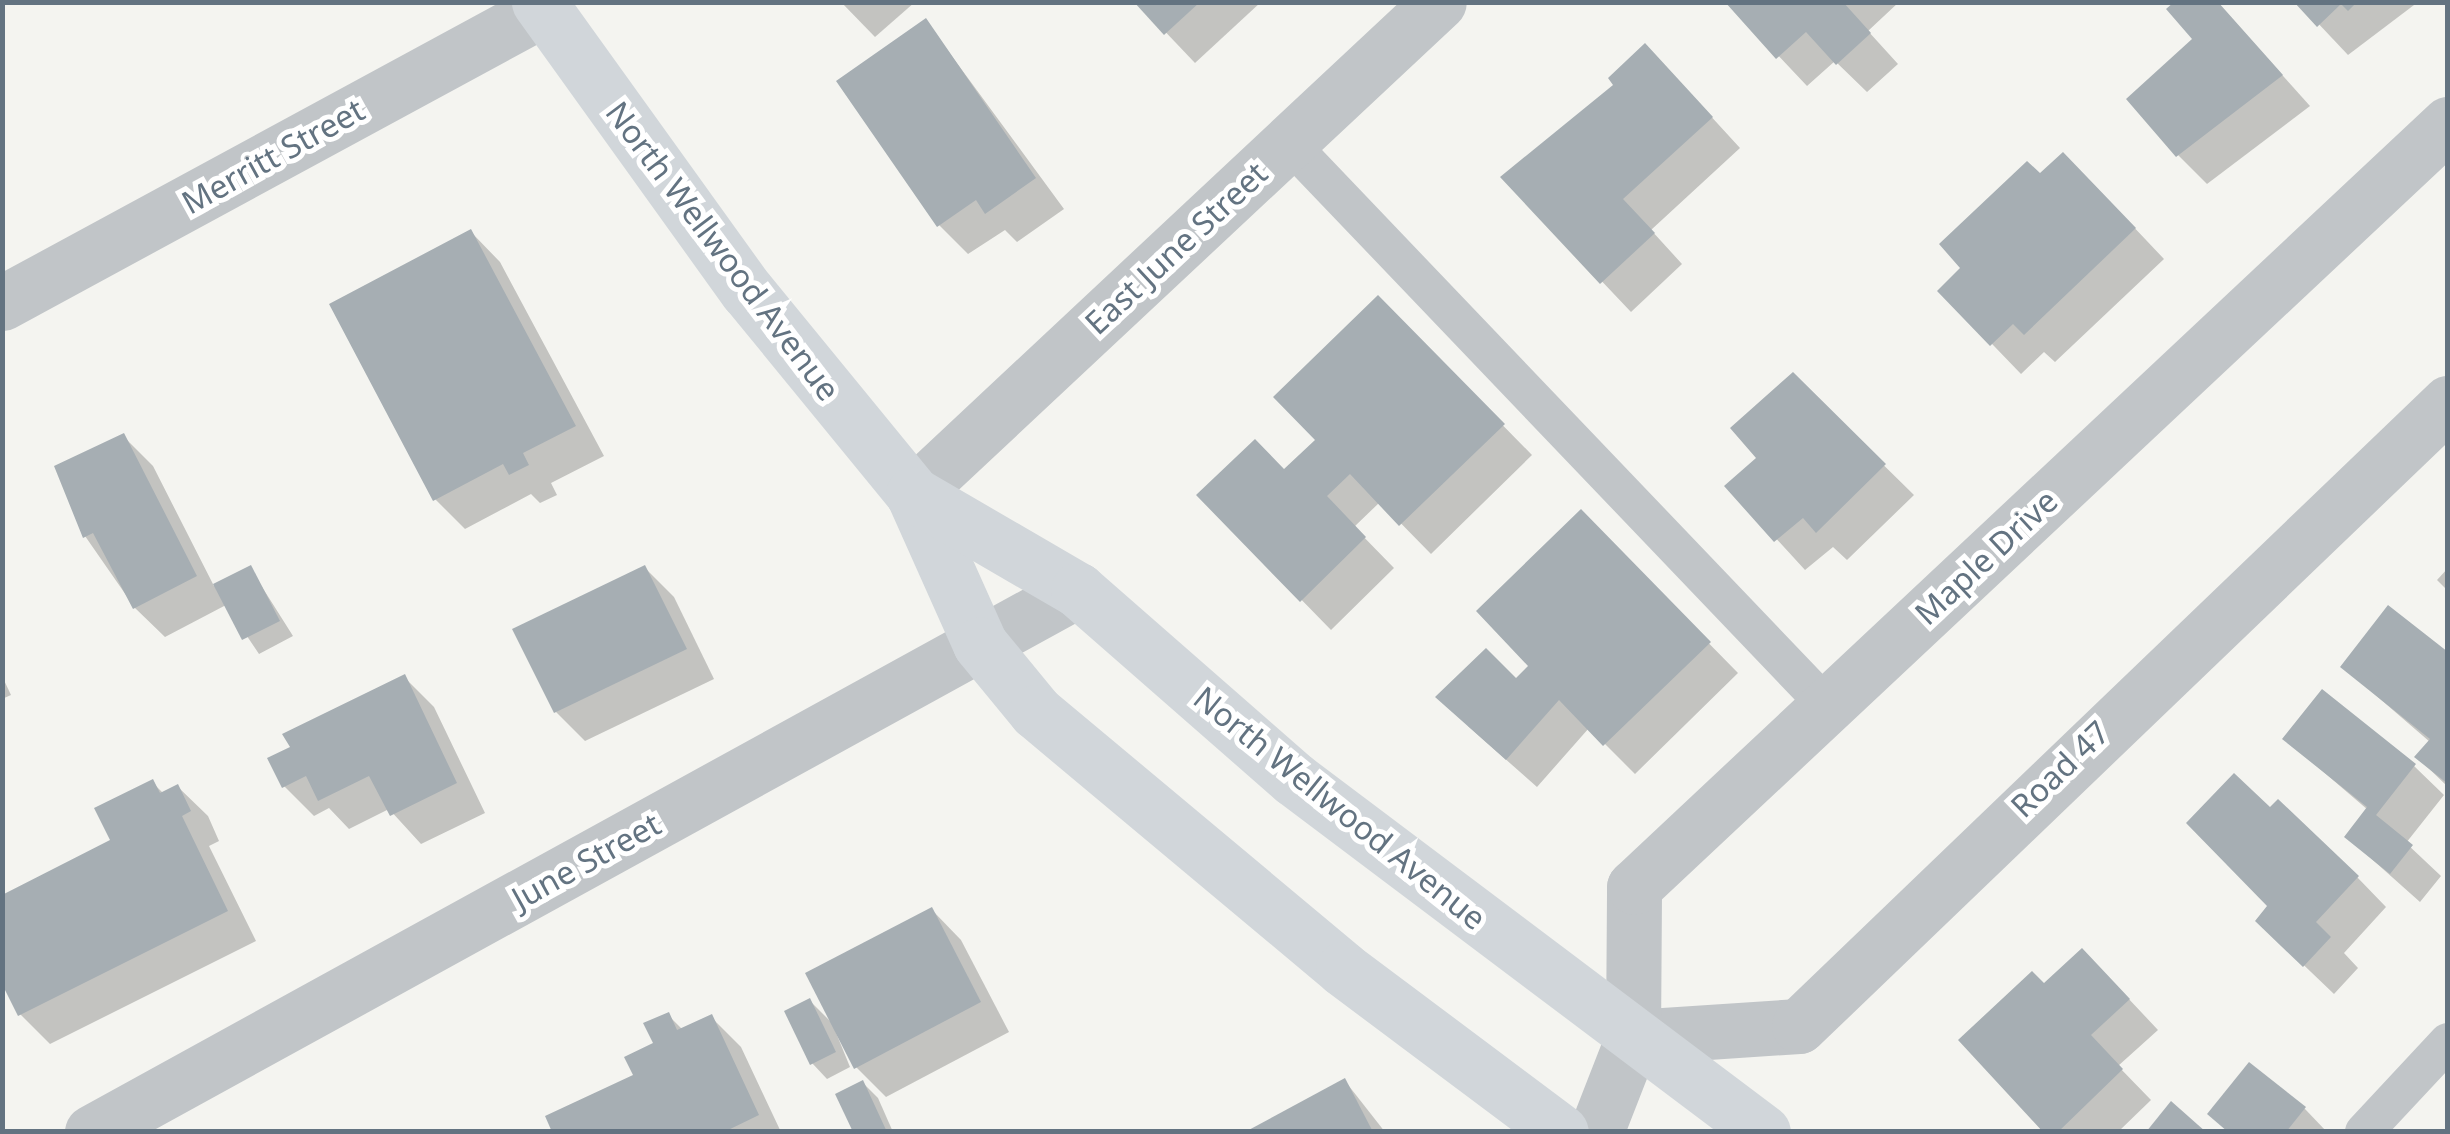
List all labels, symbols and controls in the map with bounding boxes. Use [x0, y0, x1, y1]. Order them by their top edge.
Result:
street label: Merritt Street [175, 90, 371, 222]
street label: North Wellwood Avenue [598, 94, 848, 408]
street label: East June Street [1077, 154, 1275, 342]
street label: Maple Drive [1907, 481, 2065, 633]
street label: North Wellwood Avenue [1186, 678, 1494, 938]
street label: Road 47 [2003, 713, 2117, 825]
street label: June Street [505, 804, 667, 918]

